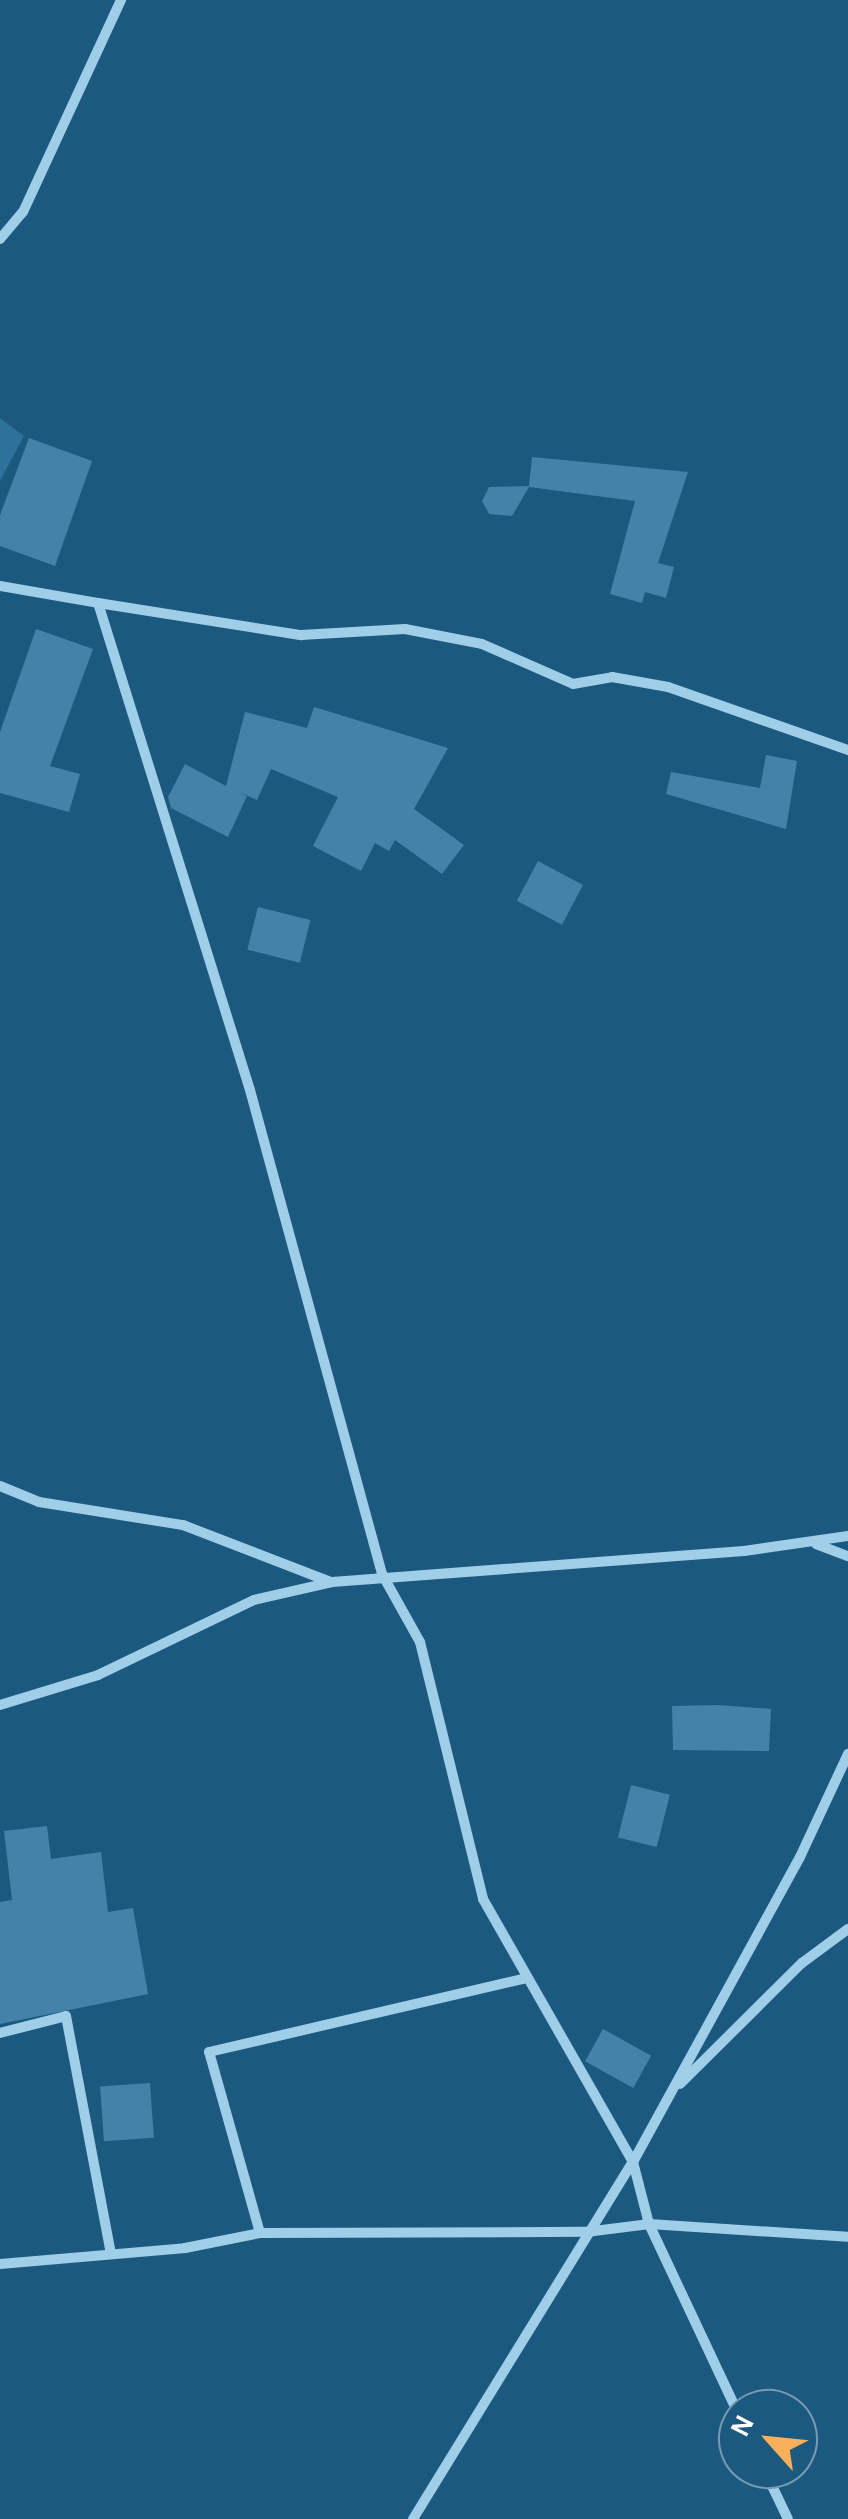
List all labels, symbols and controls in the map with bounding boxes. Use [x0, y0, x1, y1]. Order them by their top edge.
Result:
north arrow [718, 2389, 818, 2489]
text: N [726, 2411, 760, 2441]

